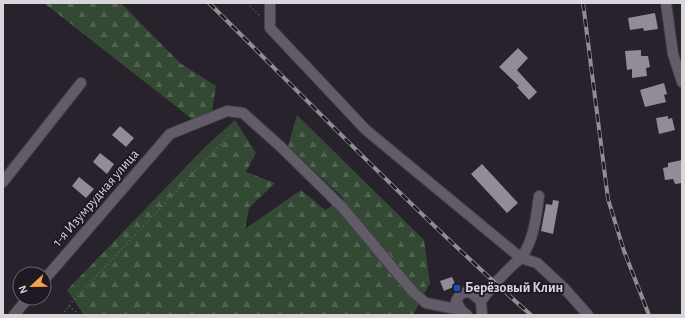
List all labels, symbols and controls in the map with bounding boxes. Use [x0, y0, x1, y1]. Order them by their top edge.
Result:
street label: 1-я Изумрудная улица [50, 146, 142, 249]
north arrow [12, 266, 52, 306]
place label: Берёзовый Клин [465, 281, 563, 295]
marker: Берёзовый Клин [452, 283, 462, 293]
text: N [17, 284, 30, 295]

